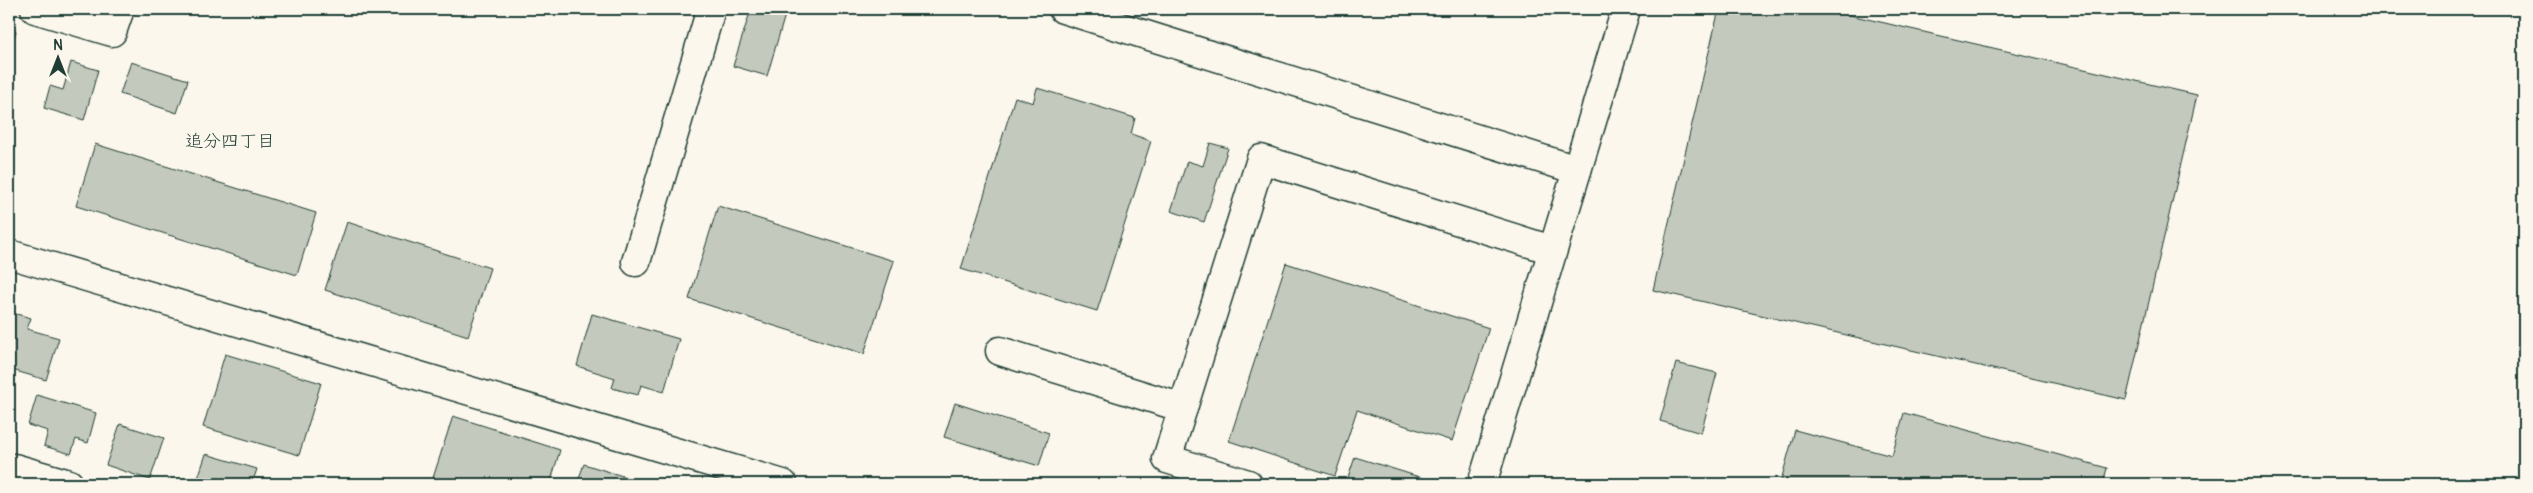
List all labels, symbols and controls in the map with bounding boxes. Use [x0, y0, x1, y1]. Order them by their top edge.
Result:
north arrow [32, 32, 82, 82]
text: N [53, 37, 63, 54]
district label: 追分四丁目 [185, 130, 275, 153]

